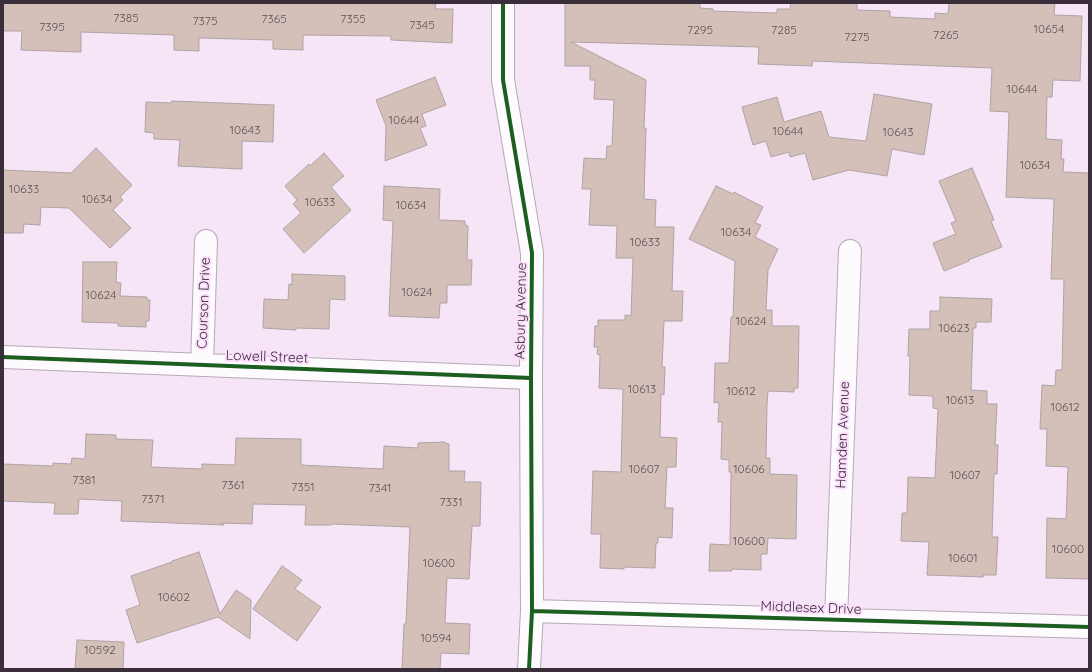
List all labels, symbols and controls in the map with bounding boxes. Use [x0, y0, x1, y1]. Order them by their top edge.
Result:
house number: 7385 [113, 11, 139, 25]
house number: 7365 [261, 12, 287, 26]
house number: 7355 [340, 12, 366, 26]
house number: 7375 [192, 14, 218, 28]
house number: 7345 [409, 18, 435, 32]
house number: 7395 [39, 20, 65, 34]
house number: 10654 [1034, 22, 1064, 36]
house number: 7295 [687, 23, 713, 37]
house number: 7285 [771, 23, 797, 37]
house number: 7265 [933, 28, 959, 42]
house number: 7275 [844, 30, 870, 44]
house number: 10644 [1007, 82, 1037, 96]
house number: 10644 [389, 113, 419, 127]
house number: 10643 [230, 123, 260, 137]
house number: 10644 [773, 124, 803, 138]
house number: 10643 [883, 125, 913, 139]
house number: 10634 [1020, 158, 1050, 172]
house number: 10633 [9, 182, 39, 196]
house number: 10634 [82, 192, 112, 206]
house number: 10633 [305, 195, 335, 209]
house number: 10634 [396, 198, 426, 212]
house number: 10634 [721, 225, 751, 239]
house number: 10633 [630, 235, 660, 249]
street label: Courson Drive [194, 257, 214, 349]
street label: Asbury Avenue [512, 262, 530, 360]
house number: 10624 [402, 285, 432, 299]
house number: 10624 [86, 288, 116, 302]
house number: 10624 [736, 314, 766, 328]
house number: 10623 [939, 321, 969, 335]
street label: Lowell Street [225, 347, 309, 367]
street label: Hamden Avenue [833, 381, 853, 489]
house number: 10613 [628, 382, 656, 396]
house number: 10612 [726, 384, 756, 398]
house number: 10613 [946, 393, 974, 407]
house number: 10612 [1050, 400, 1080, 414]
house number: 10607 [629, 462, 659, 476]
house number: 10606 [733, 462, 765, 476]
house number: 10607 [950, 468, 980, 482]
house number: 7381 [72, 473, 96, 487]
house number: 7361 [221, 478, 245, 492]
house number: 7351 [291, 480, 315, 494]
house number: 7341 [368, 481, 392, 495]
house number: 7371 [141, 492, 165, 506]
house number: 7331 [439, 495, 463, 509]
house number: 10600 [733, 534, 765, 548]
house number: 10600 [1052, 542, 1084, 556]
house number: 10601 [948, 551, 978, 565]
house number: 10600 [423, 556, 455, 570]
house number: 10602 [158, 590, 190, 604]
street label: Middlesex Drive [760, 598, 862, 618]
house number: 10594 [420, 631, 452, 645]
house number: 10592 [84, 643, 116, 657]

